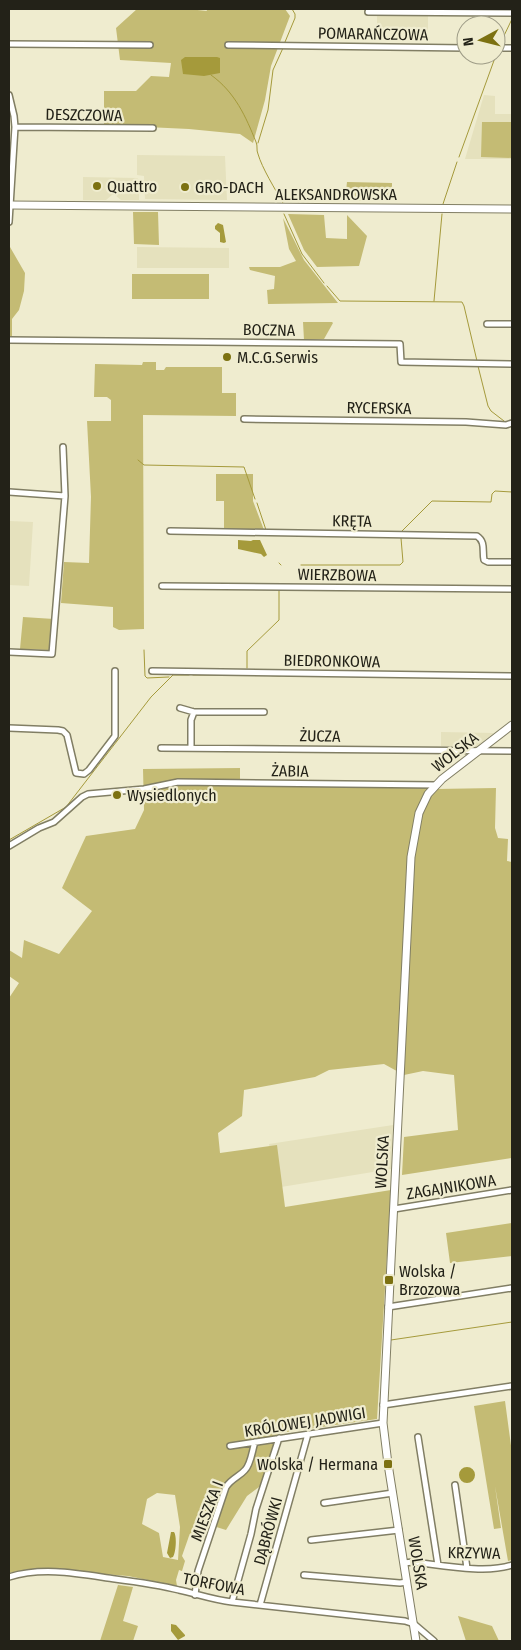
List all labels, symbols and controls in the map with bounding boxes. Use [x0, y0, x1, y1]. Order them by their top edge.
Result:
north arrow [456, 15, 506, 65]
street label: POMARAŃCZOWA [318, 24, 429, 44]
text: N [460, 36, 478, 47]
street label: DESZCZOWA [45, 105, 123, 125]
place label: Quattro [107, 177, 157, 196]
place label: GRO-DACH [195, 178, 264, 197]
marker: Quattro [91, 180, 103, 192]
marker: GRO-DACH [179, 181, 191, 193]
street label: ALEKSANDROWSKA [275, 185, 398, 204]
street label: BOCZNA [243, 320, 296, 340]
place label: M.C.G.Serwis [237, 348, 318, 367]
marker: M.C.G.Serwis [221, 351, 233, 363]
street label: RYCERSKA [346, 398, 412, 418]
street label: KRĘTA [332, 511, 373, 531]
street label: WIERZBOWA [297, 565, 377, 585]
street label: BIEDRONKOWA [283, 651, 381, 671]
street label: ŻUCZA [299, 726, 341, 746]
street label: WOLSKA [428, 728, 482, 776]
street label: ŻABIA [271, 761, 309, 781]
place label: Wysiedlonych [127, 786, 217, 805]
marker: Wysiedlonych [111, 789, 123, 801]
street label: WOLSKA [371, 1134, 393, 1189]
street label: ZAGAJNIKOWA [405, 1170, 498, 1203]
place label: Wolska / Brzozowa [399, 1262, 461, 1299]
marker: Wolska / Brzozowa [383, 1274, 395, 1286]
street label: KRÓLOWEJ JADWIGI [243, 1403, 367, 1441]
place label: Wolska / Hermana [257, 1455, 378, 1474]
marker: Wolska / Hermana [382, 1458, 394, 1470]
street label: MIESZKA I [187, 1478, 227, 1544]
street label: DĄBRÓWKI [250, 1495, 286, 1567]
street label: WOLSKA [404, 1535, 432, 1592]
street label: KRZYWA [447, 1543, 501, 1563]
street label: TORFOWA [181, 1569, 247, 1599]

